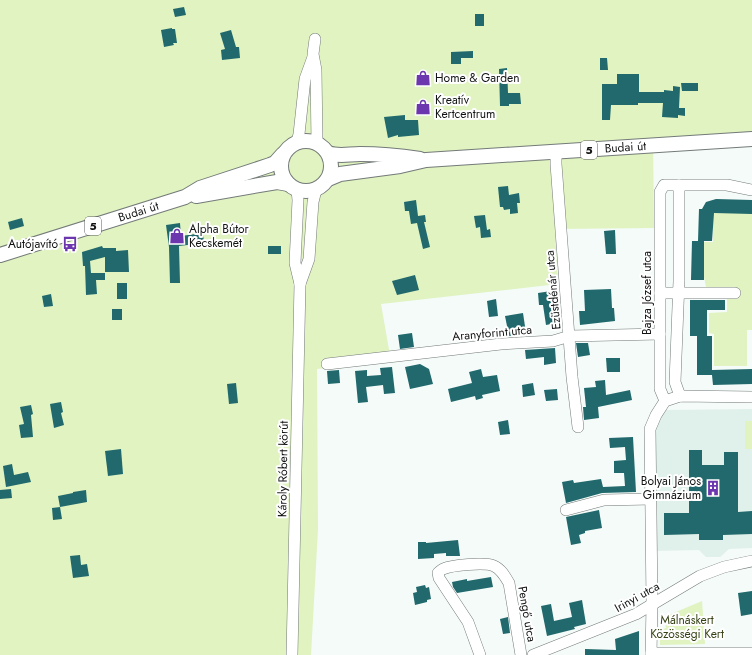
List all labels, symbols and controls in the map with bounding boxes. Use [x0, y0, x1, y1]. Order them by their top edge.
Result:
shop icon: Home & Garden [414, 69, 432, 87]
place label: Home & Garden [435, 69, 519, 87]
place label: Kreatív Kertcentrum [435, 91, 495, 123]
shop icon: Kreatív Kertcentrum [414, 98, 432, 116]
street label: Budai út [604, 137, 647, 157]
road number: 5 [581, 141, 597, 159]
street label: Budai út [116, 197, 161, 226]
road number: 5 [85, 217, 101, 235]
place label: Alpha Bútor Kecskemét [189, 220, 250, 252]
shop icon: Alpha Bútor Kecskemét [168, 227, 186, 245]
place label: Autójavító [8, 235, 58, 253]
bus stop icon: Autójavító [61, 235, 79, 253]
street label: Ezüstdénár utca [541, 249, 565, 330]
street label: Bajza József utca [638, 251, 656, 335]
street label: Aranyforint utca [451, 321, 533, 345]
street label: Károly Róbert körút [273, 420, 293, 517]
place label: Bolyai János Gimnázium [641, 472, 701, 504]
building icon: Bolyai János Gimnázium [704, 479, 722, 497]
street label: Irinyi utca [611, 577, 663, 617]
street label: Pengő utca [513, 585, 541, 644]
park label: Málnáskert Közösségi Kert [650, 611, 724, 643]

